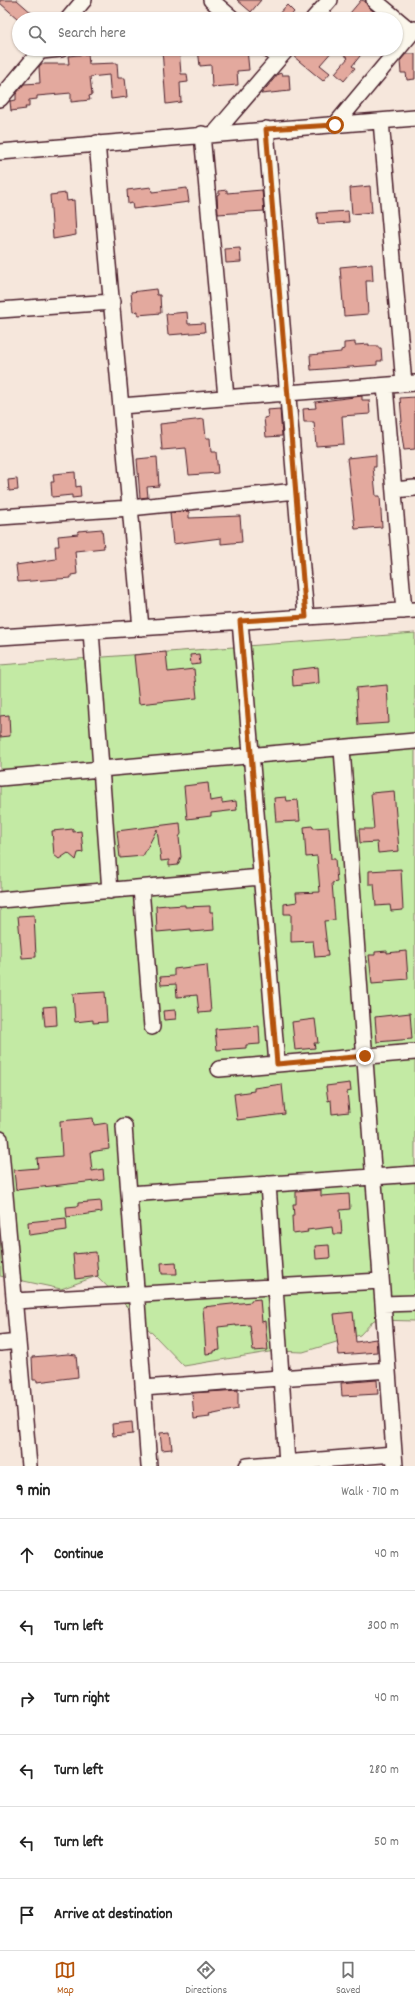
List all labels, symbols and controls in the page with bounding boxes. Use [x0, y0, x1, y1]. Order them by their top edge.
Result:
search box [12, 12, 403, 56]
icon: search [26, 23, 48, 45]
text: Search here [58, 23, 126, 45]
route start [326, 116, 344, 134]
route end [356, 1047, 374, 1065]
text: 9 min [16, 1480, 50, 1504]
text: Walk · 710 m [341, 1483, 399, 1502]
icon: ahead [16, 1544, 38, 1566]
text: Continue [54, 1544, 103, 1566]
text: 40 m [375, 1545, 399, 1564]
icon: left [16, 1616, 38, 1638]
text: Turn left [54, 1616, 103, 1638]
text: 300 m [367, 1617, 399, 1636]
icon: right [16, 1688, 38, 1710]
text: Turn right [54, 1688, 110, 1710]
text: 40 m [375, 1689, 399, 1708]
icon: left [16, 1760, 38, 1782]
text: Turn left [54, 1760, 103, 1782]
text: 280 m [369, 1761, 399, 1780]
icon: left [16, 1832, 38, 1854]
text: Turn left [54, 1832, 103, 1854]
text: 50 m [374, 1833, 399, 1852]
icon: arrive [16, 1904, 38, 1926]
text: Arrive at destination [54, 1904, 172, 1926]
tab: Map [54, 1959, 76, 1999]
tab: Directions [185, 1959, 227, 1999]
tab: Saved [336, 1959, 361, 1999]

